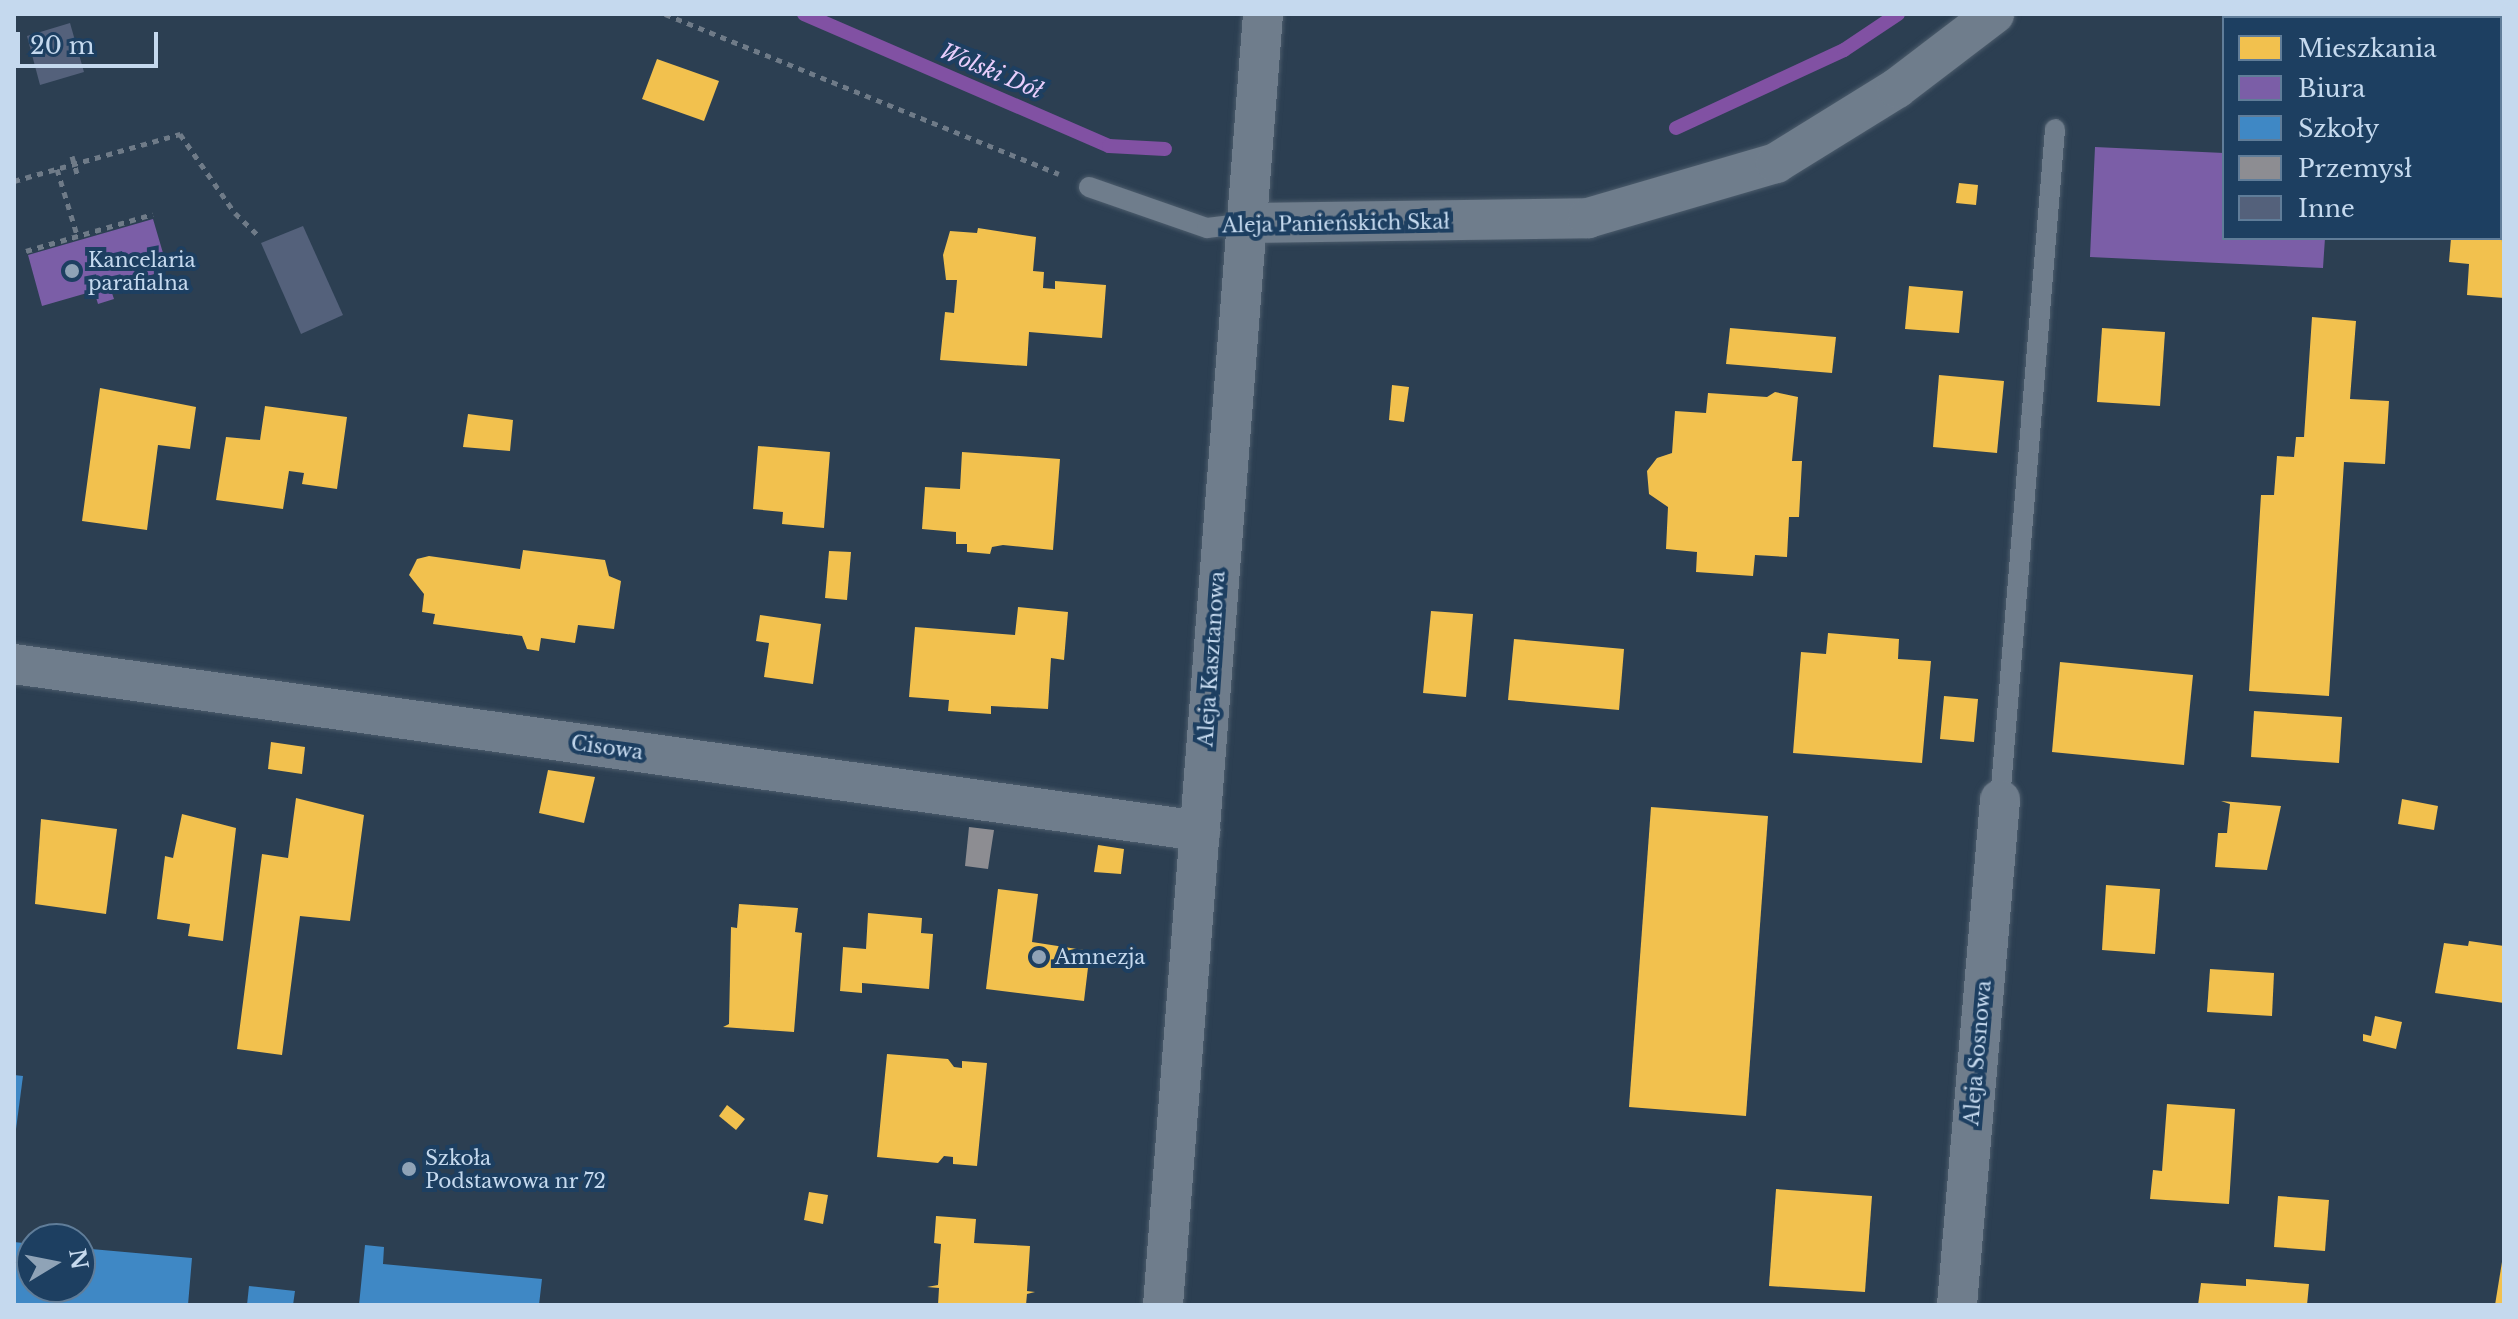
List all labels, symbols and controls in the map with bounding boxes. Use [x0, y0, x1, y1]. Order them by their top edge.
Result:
scale bar [20, 16, 162, 66]
legend [2222, 16, 2502, 240]
text: 20 m [30, 31, 95, 60]
text: Mieszkania [2298, 34, 2436, 63]
water label: Wolski Dół [936, 38, 1046, 104]
text: Biura [2298, 74, 2365, 103]
text: Szkoły [2298, 114, 2379, 143]
text: Przemysł [2298, 154, 2412, 183]
text: Inne [2298, 194, 2355, 223]
street label: Aleja Panieńskich Skał [1222, 210, 1450, 238]
place label: Kancelaria parafialna [88, 248, 196, 295]
marker: Kancelaria parafialna [63, 262, 81, 280]
street label: Aleja Kasztanowa [1194, 570, 1230, 748]
street label: Cisowa [569, 731, 645, 765]
place label: Amnezja [1055, 945, 1145, 969]
marker: Amnezja [1030, 948, 1048, 966]
street label: Aleja Sosnowa [1960, 979, 1996, 1127]
place label: Szkoła Podstawowa nr 72 [425, 1146, 606, 1193]
marker: Szkoła Podstawowa nr 72 [400, 1160, 418, 1178]
north arrow [16, 1223, 96, 1303]
text: N [63, 1247, 93, 1272]

